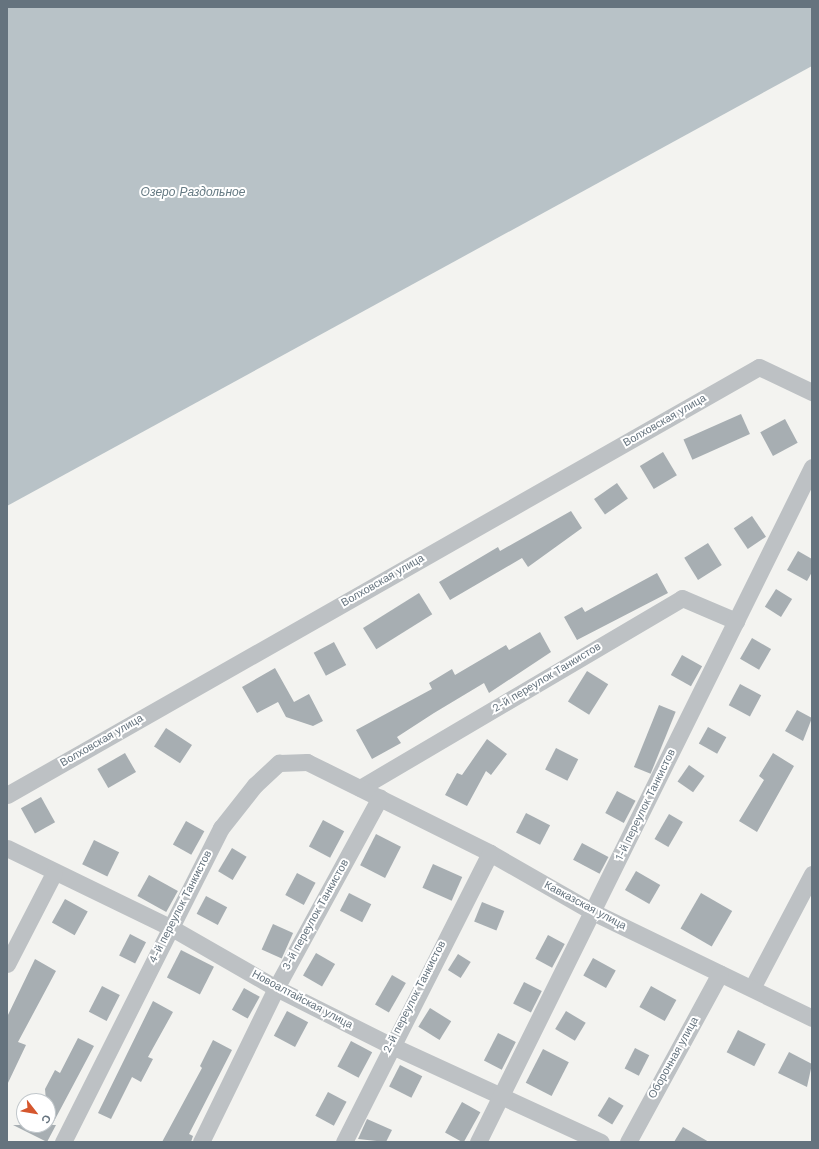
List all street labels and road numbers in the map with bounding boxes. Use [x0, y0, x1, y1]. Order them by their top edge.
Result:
street label: Волховская улица [621, 392, 709, 450]
street label: Волховская улица [339, 552, 427, 610]
street label: 2-й переулок Танкистов [490, 640, 604, 716]
street label: Волховская улица [58, 712, 146, 770]
street label: 1-й переулок Танкистов [613, 747, 679, 863]
street label: 4-й переулок Танкистов [147, 848, 215, 966]
street label: 3-й переулок Танкистов [280, 857, 352, 973]
street label: Кавказская улица [542, 879, 628, 933]
street label: 2-й переулок Танкистов [381, 939, 449, 1055]
street label: Новоалтайская улица [249, 968, 355, 1032]
street label: Оборонная улица [646, 1015, 702, 1101]

